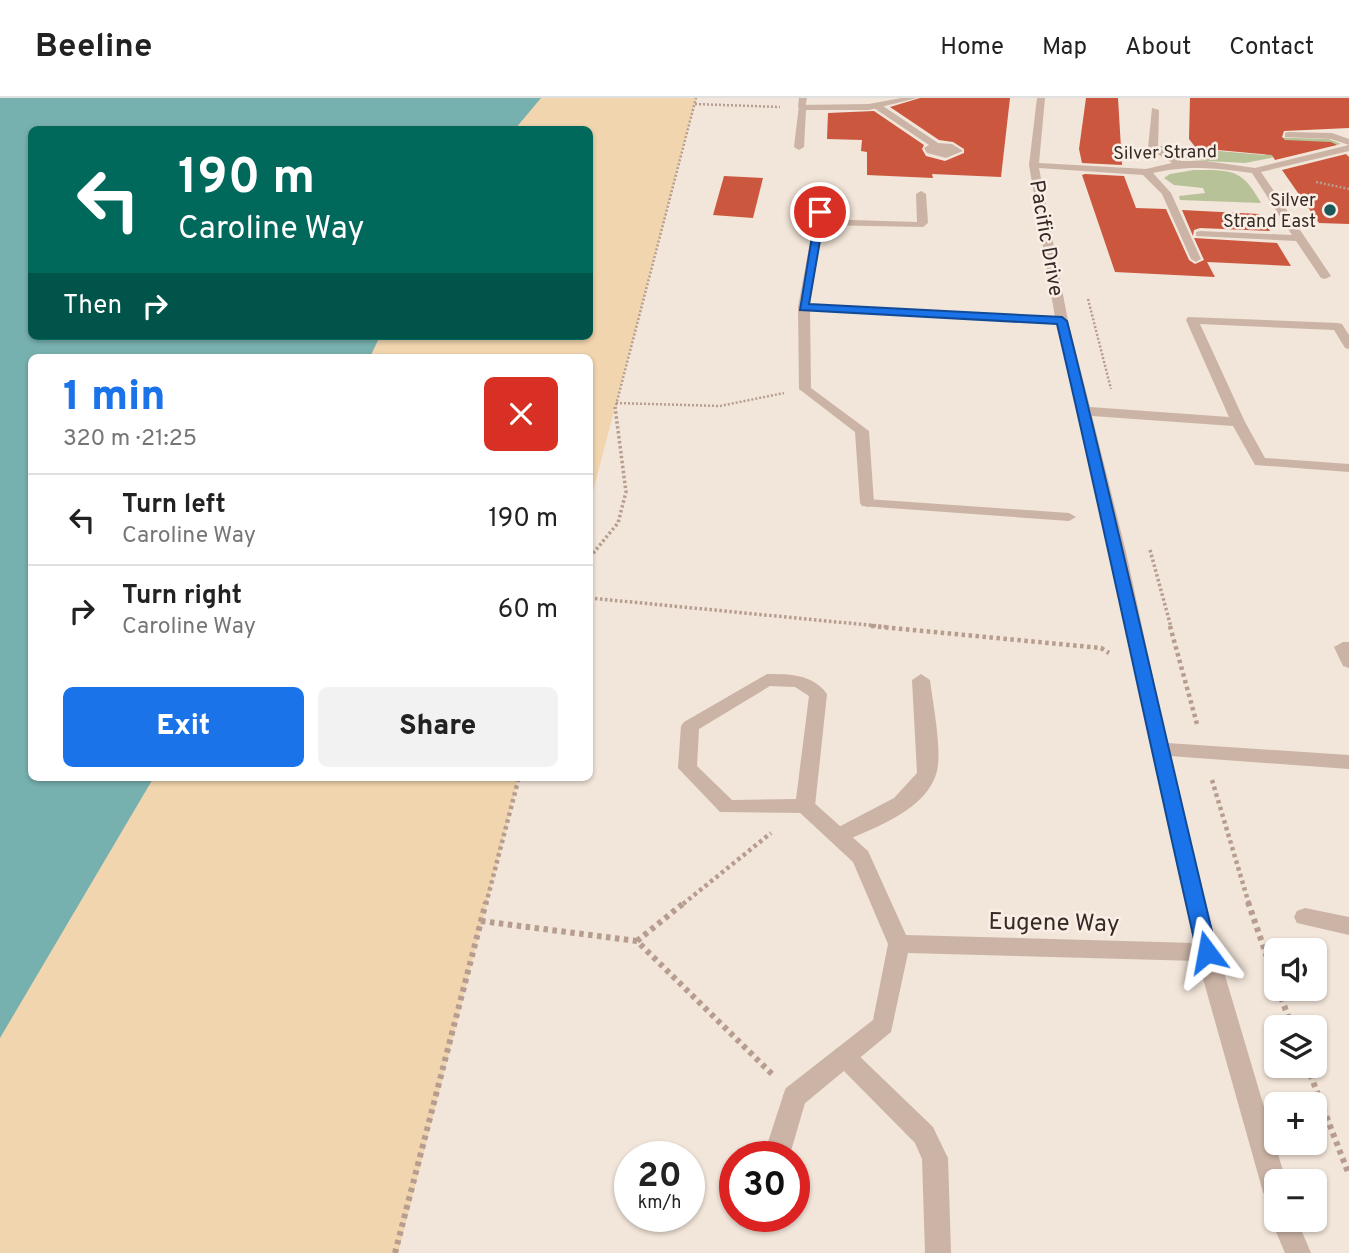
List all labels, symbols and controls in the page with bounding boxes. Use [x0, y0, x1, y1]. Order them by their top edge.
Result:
text: Beeline [35, 27, 152, 69]
text: Home [940, 33, 1004, 63]
text: Map [1042, 33, 1087, 63]
text: About [1125, 33, 1191, 63]
text: Contact [1229, 33, 1314, 63]
street label: Silver Strand [1113, 141, 1217, 166]
text: 190 m [178, 149, 315, 211]
icon: left [63, 154, 154, 245]
street label: Pacific Drive [1022, 178, 1069, 298]
pin [790, 182, 850, 242]
place label: Silver Strand East [1223, 190, 1316, 234]
icon: arrive [801, 193, 839, 231]
marker: Silver Strand East [1322, 202, 1338, 218]
text: Caroline Way [178, 210, 364, 250]
icon: right [136, 287, 174, 325]
text: Then [63, 290, 122, 323]
text: 1 min [63, 372, 166, 425]
button: close [484, 377, 558, 451]
text: 320 m · 21:25 [63, 425, 197, 454]
text: Turn left [122, 489, 226, 522]
icon: left [63, 501, 101, 539]
text: 190 m [488, 503, 558, 536]
text: Caroline Way [122, 522, 256, 551]
text: Turn right [122, 580, 242, 613]
icon: right [63, 592, 101, 630]
text: 60 m [498, 594, 558, 627]
text: Caroline Way [122, 613, 256, 642]
button: Exit [63, 687, 304, 767]
button: Share [318, 687, 558, 767]
street label: Eugene Way [988, 908, 1120, 940]
position arrow [1170, 915, 1244, 989]
map controls [1264, 938, 1327, 1232]
button: sound [1264, 938, 1327, 1001]
button: layers [1264, 1015, 1327, 1078]
button: + [1264, 1092, 1327, 1155]
speed limit sign: 30 [719, 1141, 810, 1232]
text: 20 [637, 1155, 682, 1199]
button: − [1264, 1169, 1327, 1232]
text: km/h [638, 1192, 681, 1215]

